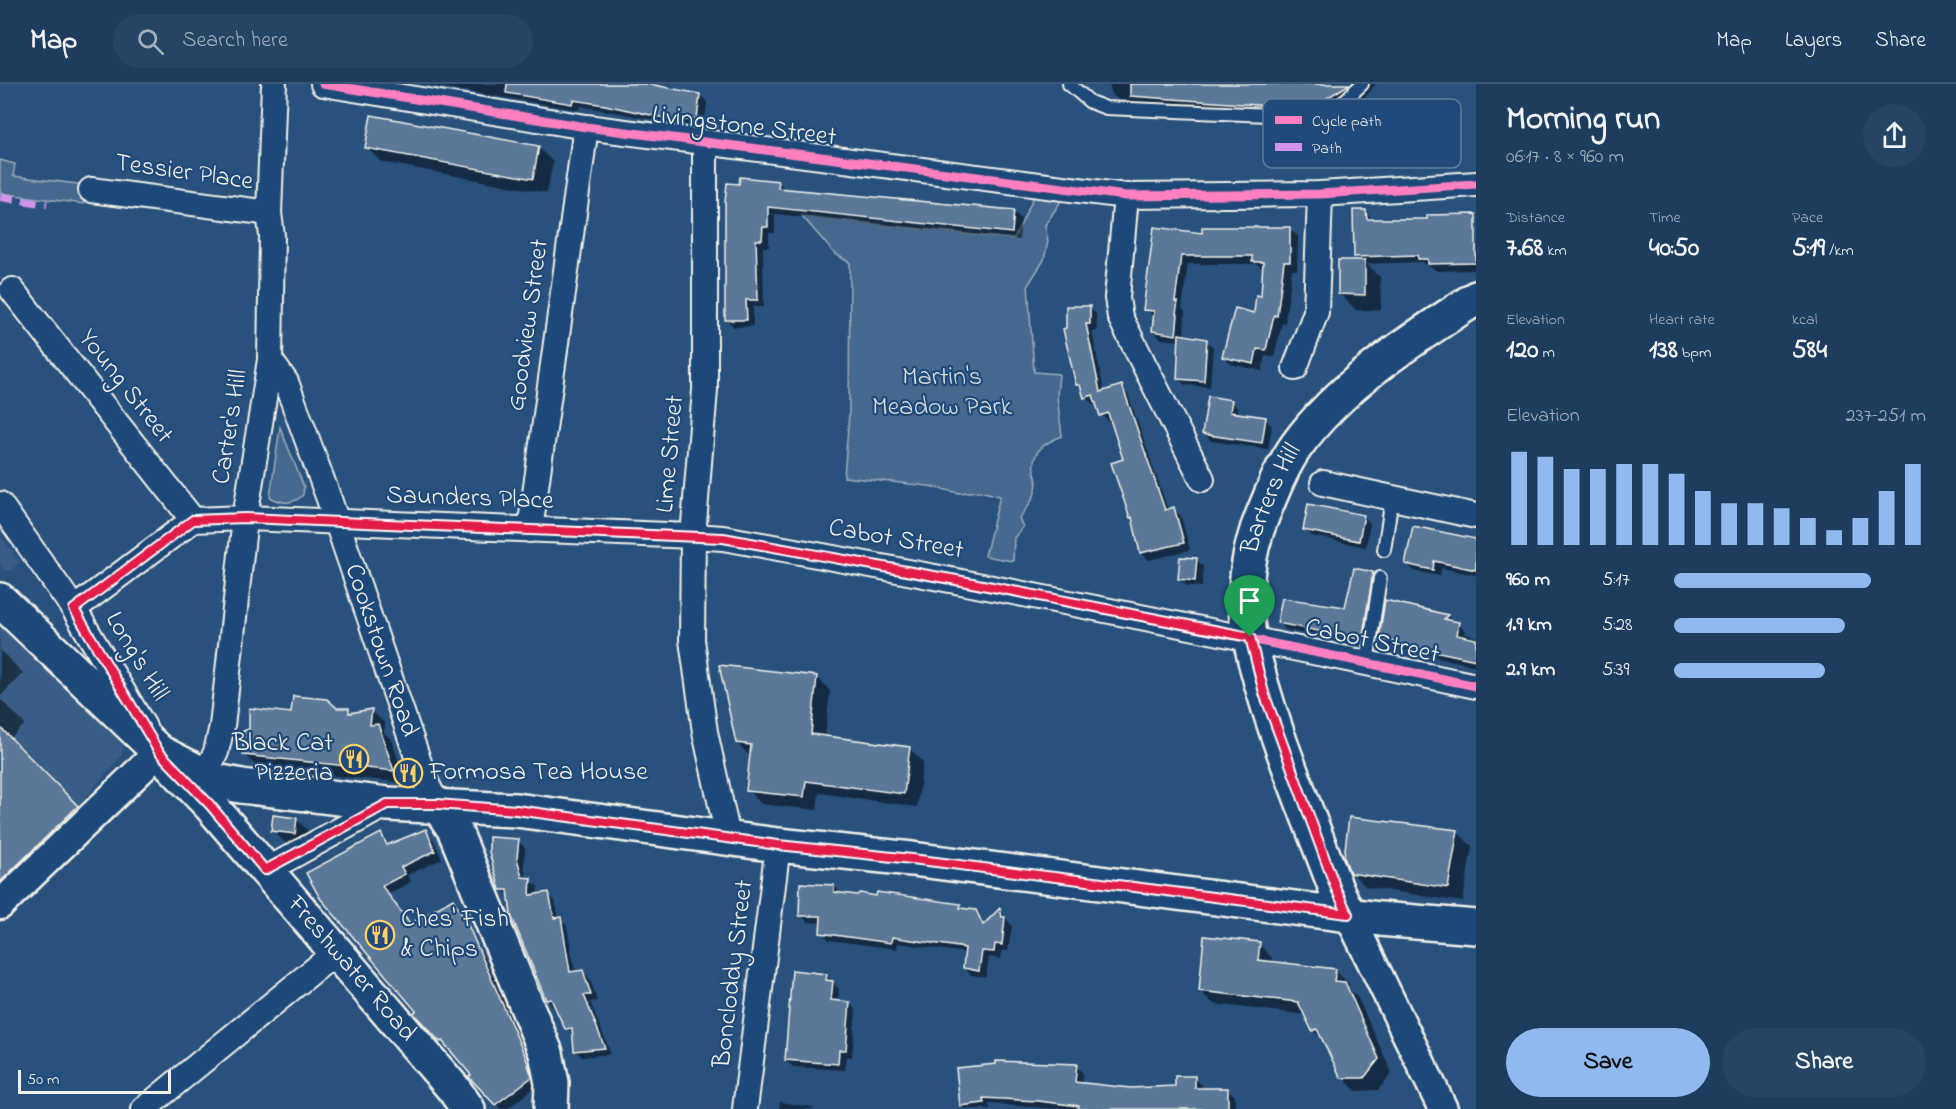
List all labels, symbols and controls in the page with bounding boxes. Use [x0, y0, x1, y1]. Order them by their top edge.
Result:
search box [113, 14, 533, 68]
text: Map [30, 21, 77, 62]
icon: search [134, 25, 167, 58]
text: Search here [182, 25, 288, 57]
text: Map [1716, 26, 1752, 56]
text: Layers [1785, 26, 1842, 56]
text: Share [1875, 26, 1926, 56]
text: Morning run [1506, 96, 1660, 144]
street label: Livingstone Street [650, 97, 839, 157]
legend [1263, 99, 1461, 168]
button: share [1863, 104, 1926, 167]
text: Cycle path [1312, 110, 1381, 134]
text: Path [1312, 137, 1342, 161]
text: 06:17 · 8 × 960 m [1506, 143, 1624, 172]
street label: Tessier Place [113, 145, 256, 202]
text: Distance [1506, 206, 1565, 230]
text: Time [1649, 206, 1681, 230]
text: Pace [1792, 206, 1823, 230]
text: 7.68 [1506, 230, 1543, 268]
text: 40:50 [1649, 230, 1699, 268]
text: 5:19 [1792, 230, 1825, 268]
street label: Goodview Street [498, 236, 560, 414]
text: km [1543, 239, 1567, 263]
text: /km [1825, 239, 1854, 263]
text: Elevation [1506, 308, 1565, 332]
text: Heart rate [1649, 308, 1715, 332]
text: kcal [1792, 308, 1817, 332]
street label: Young Street [68, 322, 182, 452]
text: 120 [1506, 332, 1538, 370]
text: 138 [1649, 332, 1678, 370]
text: 584 [1792, 332, 1827, 370]
text: m [1538, 341, 1555, 365]
text: bpm [1678, 341, 1711, 365]
park label: Martin's Meadow Park [872, 359, 1013, 427]
street label: Carter's Hill [203, 367, 259, 487]
street label: Lime Street [647, 393, 695, 515]
text: Elevation [1506, 402, 1580, 431]
text: 237–251 m [1846, 402, 1926, 431]
street label: Barters Hill [1232, 436, 1312, 559]
street label: Saunders Place [386, 477, 555, 521]
street label: Cabot Street [826, 509, 967, 571]
street label: Cookstown Road [334, 559, 428, 742]
text: 960 m [1506, 566, 1550, 595]
text: 5:17 [1602, 566, 1630, 595]
pin [1224, 575, 1275, 637]
icon: arrive [1233, 584, 1266, 617]
street label: Long's Hill [94, 605, 178, 709]
street label: Cabot Street [1301, 609, 1443, 675]
text: 1.9 km [1506, 611, 1552, 640]
text: 5:28 [1602, 611, 1633, 640]
text: 2.9 km [1506, 656, 1555, 685]
text: 5:39 [1602, 656, 1629, 685]
place label: Black Cat Pizzeria [231, 725, 333, 793]
restaurant icon: Black Cat Pizzeria [338, 743, 370, 775]
place label: Formosa Tea House [428, 754, 648, 792]
restaurant icon: Formosa Tea House [392, 757, 424, 789]
street label: Boncloddy Street [704, 878, 764, 1071]
street label: Freshwater Road [276, 887, 425, 1051]
place label: Ches' Fish & Chips [401, 901, 509, 969]
restaurant icon: Ches' Fish & Chips [364, 919, 396, 951]
button: Save [1506, 1028, 1710, 1097]
button: Share [1722, 1028, 1926, 1097]
scale bar [18, 1067, 171, 1094]
text: 50 m [27, 1068, 59, 1092]

